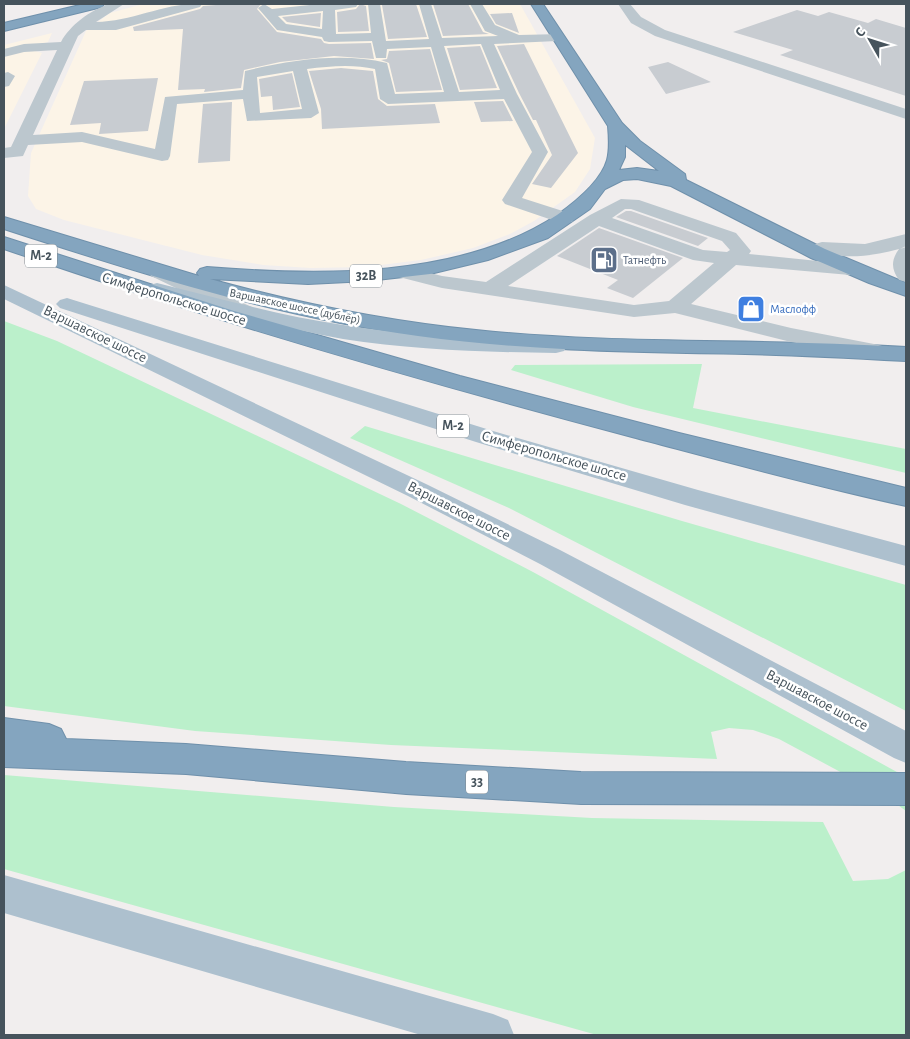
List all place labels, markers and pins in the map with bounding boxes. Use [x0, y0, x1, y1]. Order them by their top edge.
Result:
fuel station icon: Татнефть [589, 245, 619, 275]
place label: Татнефть [623, 254, 666, 266]
shop icon: Маслофф [736, 294, 766, 324]
place label: Маслофф [770, 303, 816, 315]

